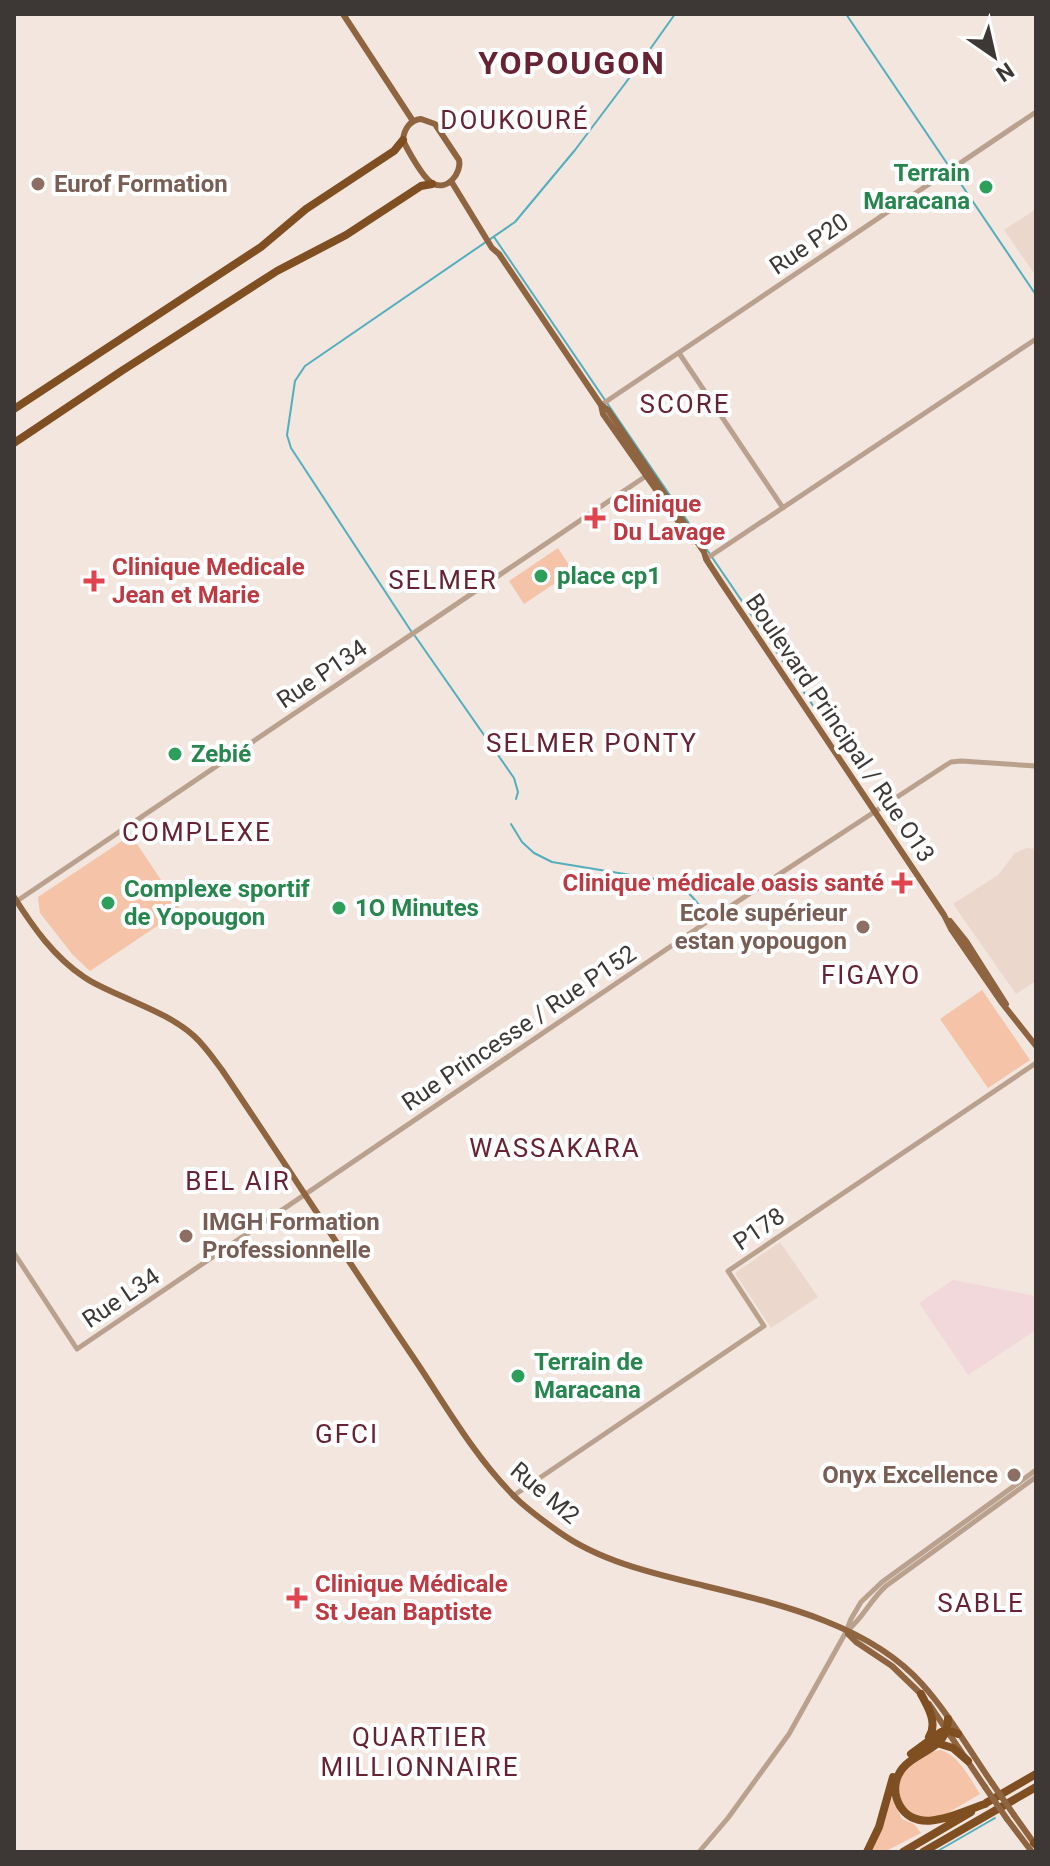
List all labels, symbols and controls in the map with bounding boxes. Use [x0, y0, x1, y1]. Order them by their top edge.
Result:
north arrow [954, 16, 1034, 96]
district label: YOPOUGON [478, 44, 666, 82]
text: N [991, 57, 1018, 87]
district label: DOUKOURÉ [440, 105, 590, 135]
place label: Terrain Maracana [863, 159, 970, 215]
place label: Eurof Formation [54, 170, 228, 198]
marker: Eurof Formation [29, 175, 47, 193]
marker: Terrain Maracana [977, 178, 995, 196]
street label: Rue P20 [764, 208, 854, 280]
district label: SCORE [639, 389, 731, 419]
place label: Clinique Du Lavage [613, 490, 725, 546]
marker: Clinique Du Lavage [584, 507, 606, 529]
place label: Clinique Medicale Jean et Marie [112, 553, 305, 609]
place label: place cp1 [557, 562, 661, 590]
district label: SELMER [388, 565, 498, 595]
marker: place cp1 [532, 567, 550, 585]
marker: Clinique Medicale Jean et Marie [83, 570, 105, 592]
street label: Boulevard Principal / Rue O13 [740, 589, 940, 867]
street label: Rue P134 [272, 634, 372, 714]
district label: SELMER PONTY [486, 728, 698, 758]
place label: Zebié [191, 740, 251, 768]
marker: Zebié [166, 745, 184, 763]
district label: COMPLEXE [122, 817, 272, 847]
place label: Clinique médicale oasis santé [563, 869, 884, 897]
marker: Clinique médicale oasis santé [891, 872, 913, 894]
place label: Complexe sportif de Yopougon [124, 875, 310, 931]
marker: Complexe sportif de Yopougon [99, 894, 117, 912]
place label: 1O Minutes [355, 894, 479, 922]
marker: 1O Minutes [330, 899, 348, 917]
place label: Ecole supérieur estan yopougon [675, 899, 847, 955]
marker: Ecole supérieur estan yopougon [854, 918, 872, 936]
street label: Rue Princesse / Rue P152 [397, 939, 641, 1117]
district label: FIGAYO [821, 960, 921, 990]
district label: WASSAKARA [469, 1133, 641, 1163]
district label: BEL AIR [185, 1166, 291, 1196]
street label: P178 [728, 1202, 790, 1256]
place label: IMGH Formation Professionnelle [202, 1208, 380, 1264]
marker: IMGH Formation Professionnelle [177, 1227, 195, 1245]
street label: Rue L34 [77, 1262, 165, 1334]
place label: Terrain de Maracana [534, 1348, 643, 1404]
marker: Terrain de Maracana [509, 1367, 527, 1385]
district label: GFCI [315, 1419, 379, 1449]
street label: Rue M2 [505, 1456, 585, 1530]
place label: Onyx Excellence [822, 1461, 998, 1489]
marker: Onyx Excellence [1005, 1466, 1023, 1484]
place label: Clinique Médicale St Jean Baptiste [315, 1570, 508, 1626]
marker: Clinique Médicale St Jean Baptiste [286, 1587, 308, 1609]
district label: SABLE [937, 1588, 1025, 1618]
district label: QUARTIER MILLIONNAIRE [321, 1722, 519, 1782]

